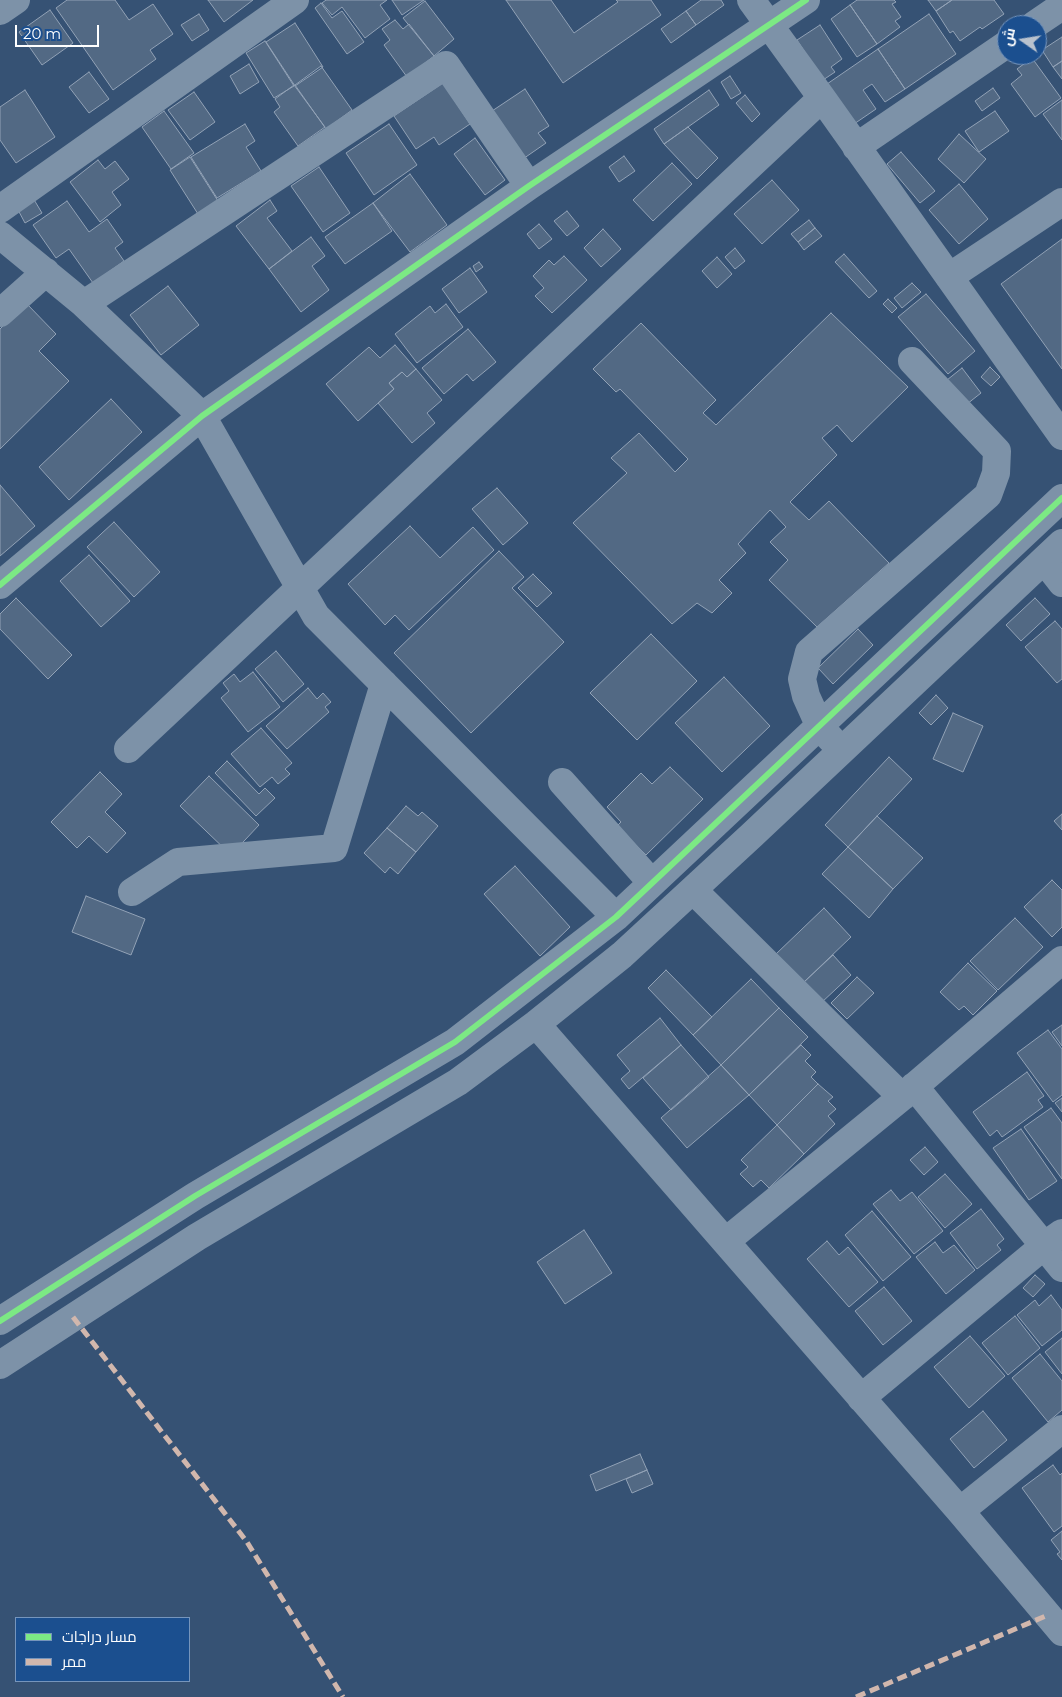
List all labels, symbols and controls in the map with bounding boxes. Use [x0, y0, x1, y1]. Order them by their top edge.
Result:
scale bar [18, 15, 101, 47]
north arrow [997, 15, 1047, 65]
text: 20 m [23, 24, 61, 43]
text: ش [998, 26, 1019, 48]
legend [15, 1617, 190, 1682]
text: مسار دراجات [62, 1627, 137, 1646]
text: ممر [62, 1652, 86, 1671]

